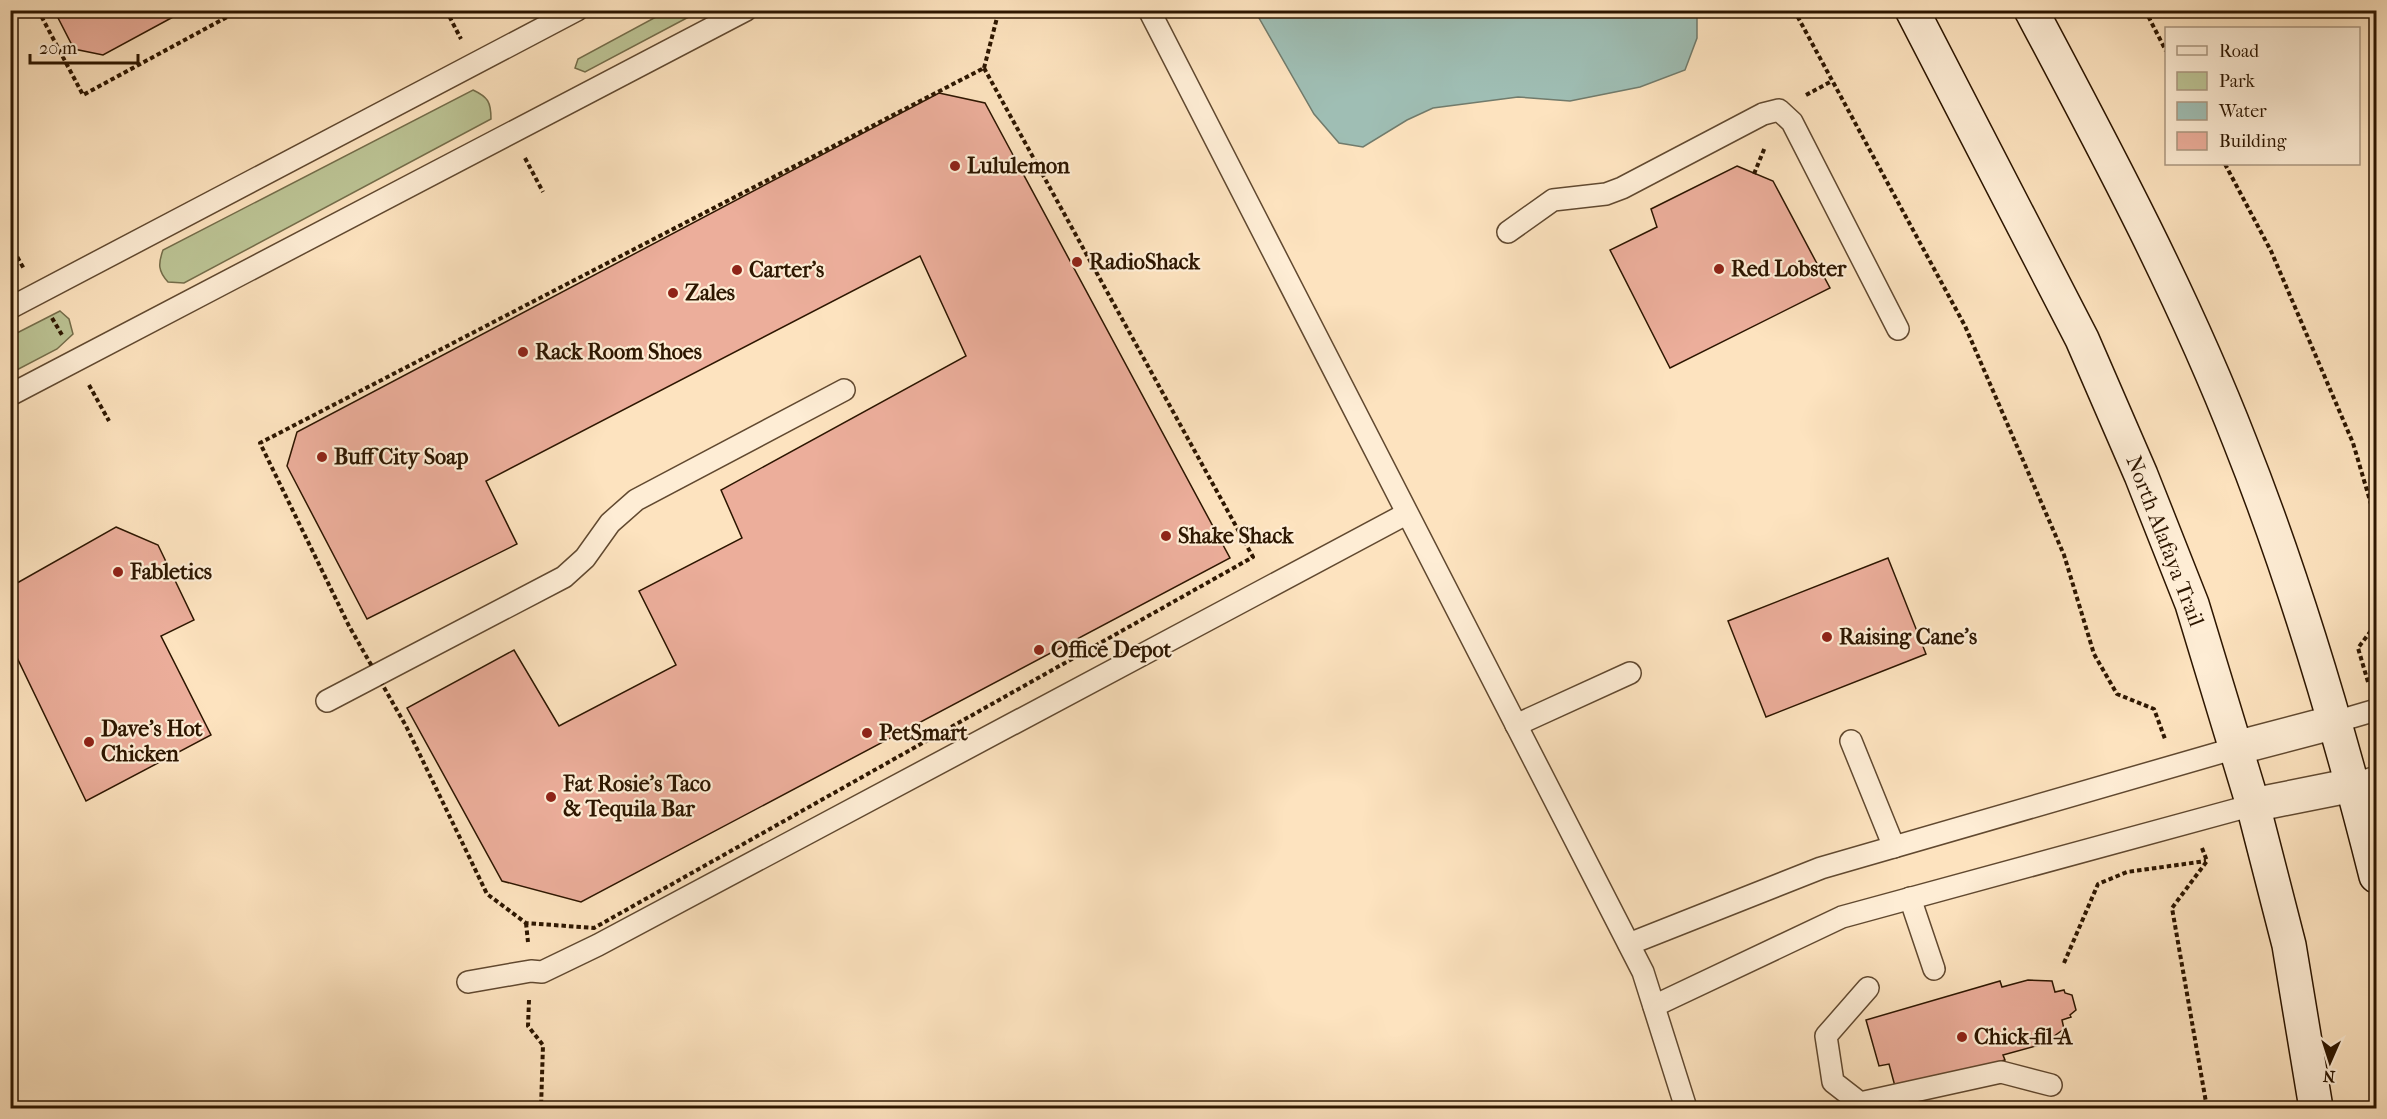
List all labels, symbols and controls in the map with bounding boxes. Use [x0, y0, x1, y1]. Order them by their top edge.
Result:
scale bar [30, 27, 138, 65]
legend [2165, 27, 2360, 165]
text: 20 m [39, 38, 77, 59]
text: Road [2219, 41, 2259, 62]
text: Park [2219, 71, 2256, 92]
text: Water [2218, 101, 2267, 122]
text: Building [2219, 131, 2287, 152]
place label: Lululemon [967, 153, 1070, 179]
marker: Lululemon [948, 159, 962, 173]
place label: RadioShack [1089, 249, 1200, 275]
marker: RadioShack [1070, 255, 1084, 269]
place label: Red Lobster [1731, 256, 1847, 282]
place label: Carter's [749, 257, 824, 283]
marker: Red Lobster [1712, 262, 1726, 276]
marker: Carter's [730, 263, 744, 277]
place label: Zales [685, 280, 735, 306]
marker: Zales [666, 286, 680, 300]
place label: Rack Room Shoes [535, 339, 702, 365]
marker: Rack Room Shoes [516, 345, 530, 359]
place label: Buff City Soap [334, 444, 468, 470]
marker: Buff City Soap [315, 450, 329, 464]
street label: North Alafaya Trail [2120, 452, 2210, 630]
place label: Shake Shack [1178, 523, 1294, 549]
marker: Shake Shack [1159, 529, 1173, 543]
place label: Fabletics [129, 559, 212, 585]
marker: Fabletics [111, 565, 125, 579]
place label: Raising Cane's [1839, 624, 1977, 650]
marker: Raising Cane's [1820, 630, 1834, 644]
place label: Office Depot [1051, 637, 1173, 663]
marker: Office Depot [1032, 643, 1046, 657]
place label: Dave's Hot Chicken [101, 716, 204, 767]
place label: PetSmart [879, 720, 969, 746]
marker: PetSmart [860, 726, 874, 740]
marker: Dave's Hot Chicken [82, 735, 96, 749]
place label: Fat Rosie's Taco & Tequila Bar [562, 771, 711, 822]
marker: Fat Rosie's Taco & Tequila Bar [544, 790, 558, 804]
place label: Chick-fil-A [1974, 1024, 2073, 1050]
marker: Chick-fil-A [1955, 1030, 1969, 1044]
north arrow [2300, 1032, 2360, 1092]
text: N [2322, 1067, 2336, 1086]

